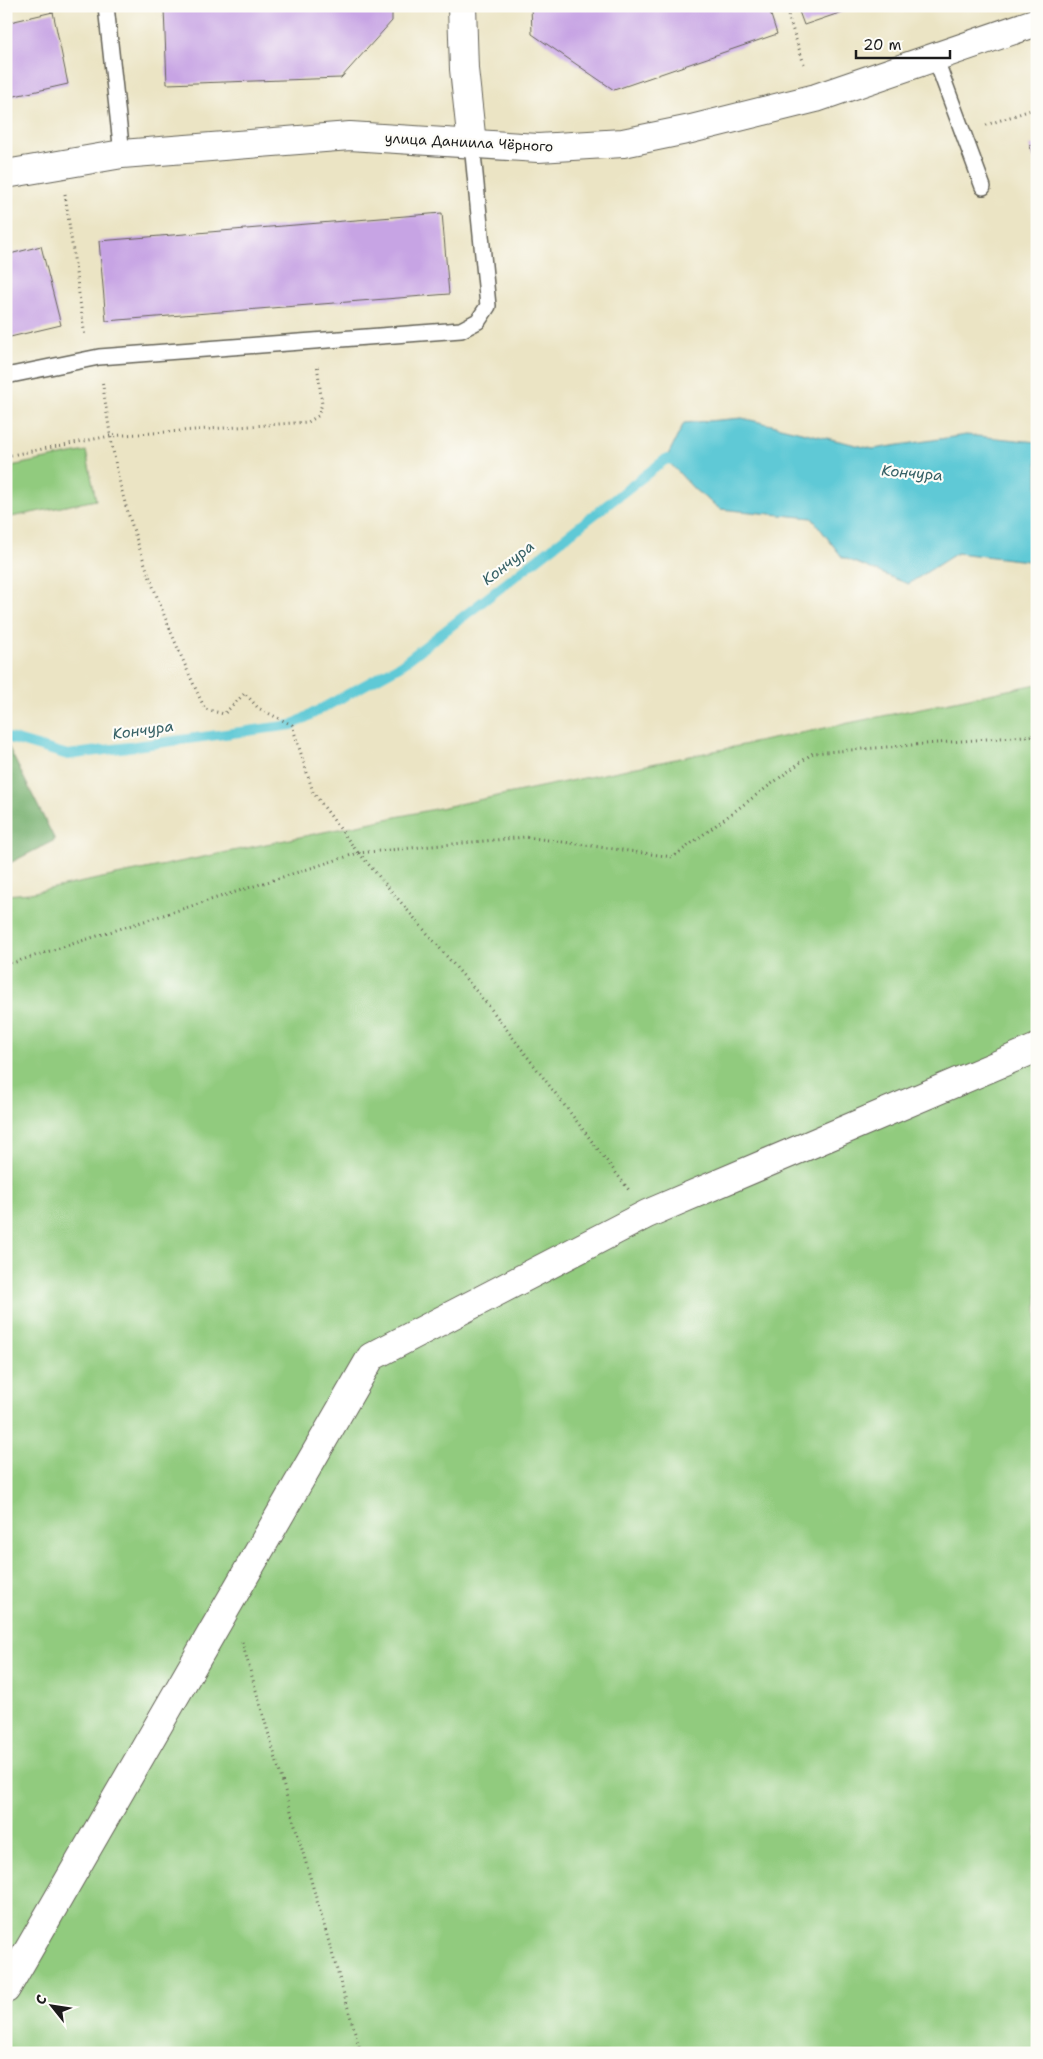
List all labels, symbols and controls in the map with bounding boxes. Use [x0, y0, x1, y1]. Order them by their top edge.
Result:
scale bar [856, 28, 949, 60]
text: 20 m [863, 35, 902, 55]
street label: улица Даниила Чёрного [384, 129, 554, 155]
water label: Кончура [881, 460, 943, 486]
water label: Кончура [478, 536, 538, 590]
water label: Кончура [111, 716, 175, 744]
north arrow [28, 1982, 78, 2032]
text: С [31, 1991, 51, 2008]

